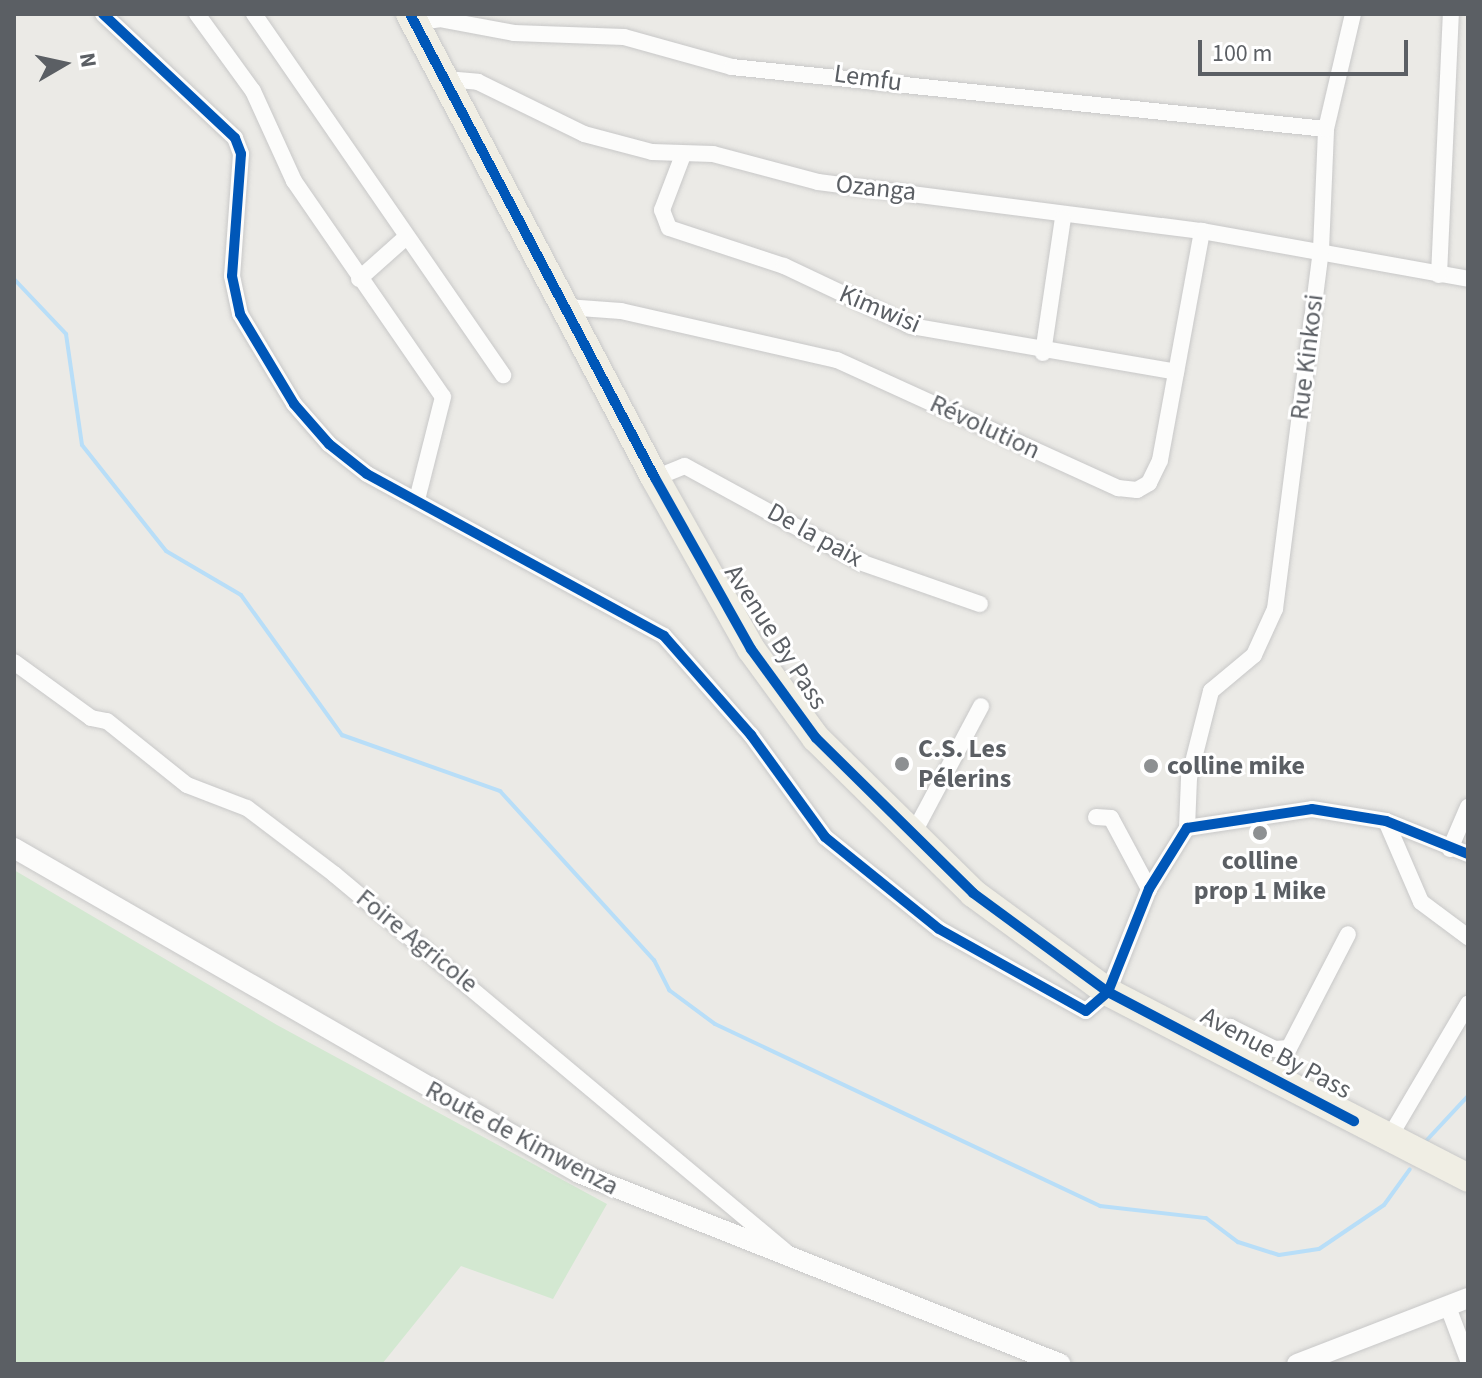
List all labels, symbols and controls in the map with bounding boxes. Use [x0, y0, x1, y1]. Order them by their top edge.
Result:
north arrow [24, 24, 104, 104]
scale bar [1202, 24, 1412, 74]
text: 100 m [1212, 36, 1272, 71]
text: N [71, 51, 105, 70]
street label: Lemfu [832, 58, 904, 98]
street label: Ozanga [834, 168, 918, 208]
street label: Kimwisi [835, 278, 925, 340]
street label: Rue Kinkosi [1284, 292, 1330, 422]
street label: Révolution [925, 388, 1045, 466]
street label: De la paix [762, 496, 868, 574]
street label: Avenue By Pass [718, 559, 834, 715]
place label: C.S. Les Pélerins [918, 733, 1011, 794]
place label: colline mike [1167, 750, 1305, 782]
marker: C.S. Les Pélerins [893, 755, 911, 773]
marker: colline mike [1142, 757, 1160, 775]
marker: colline prop 1 Mike [1251, 824, 1269, 842]
place label: colline prop 1 Mike [1194, 845, 1326, 906]
street label: Foire Agricole [350, 882, 484, 1000]
street label: Avenue By Pass [1195, 1000, 1357, 1106]
street label: Route de Kimwenza [420, 1074, 624, 1202]

